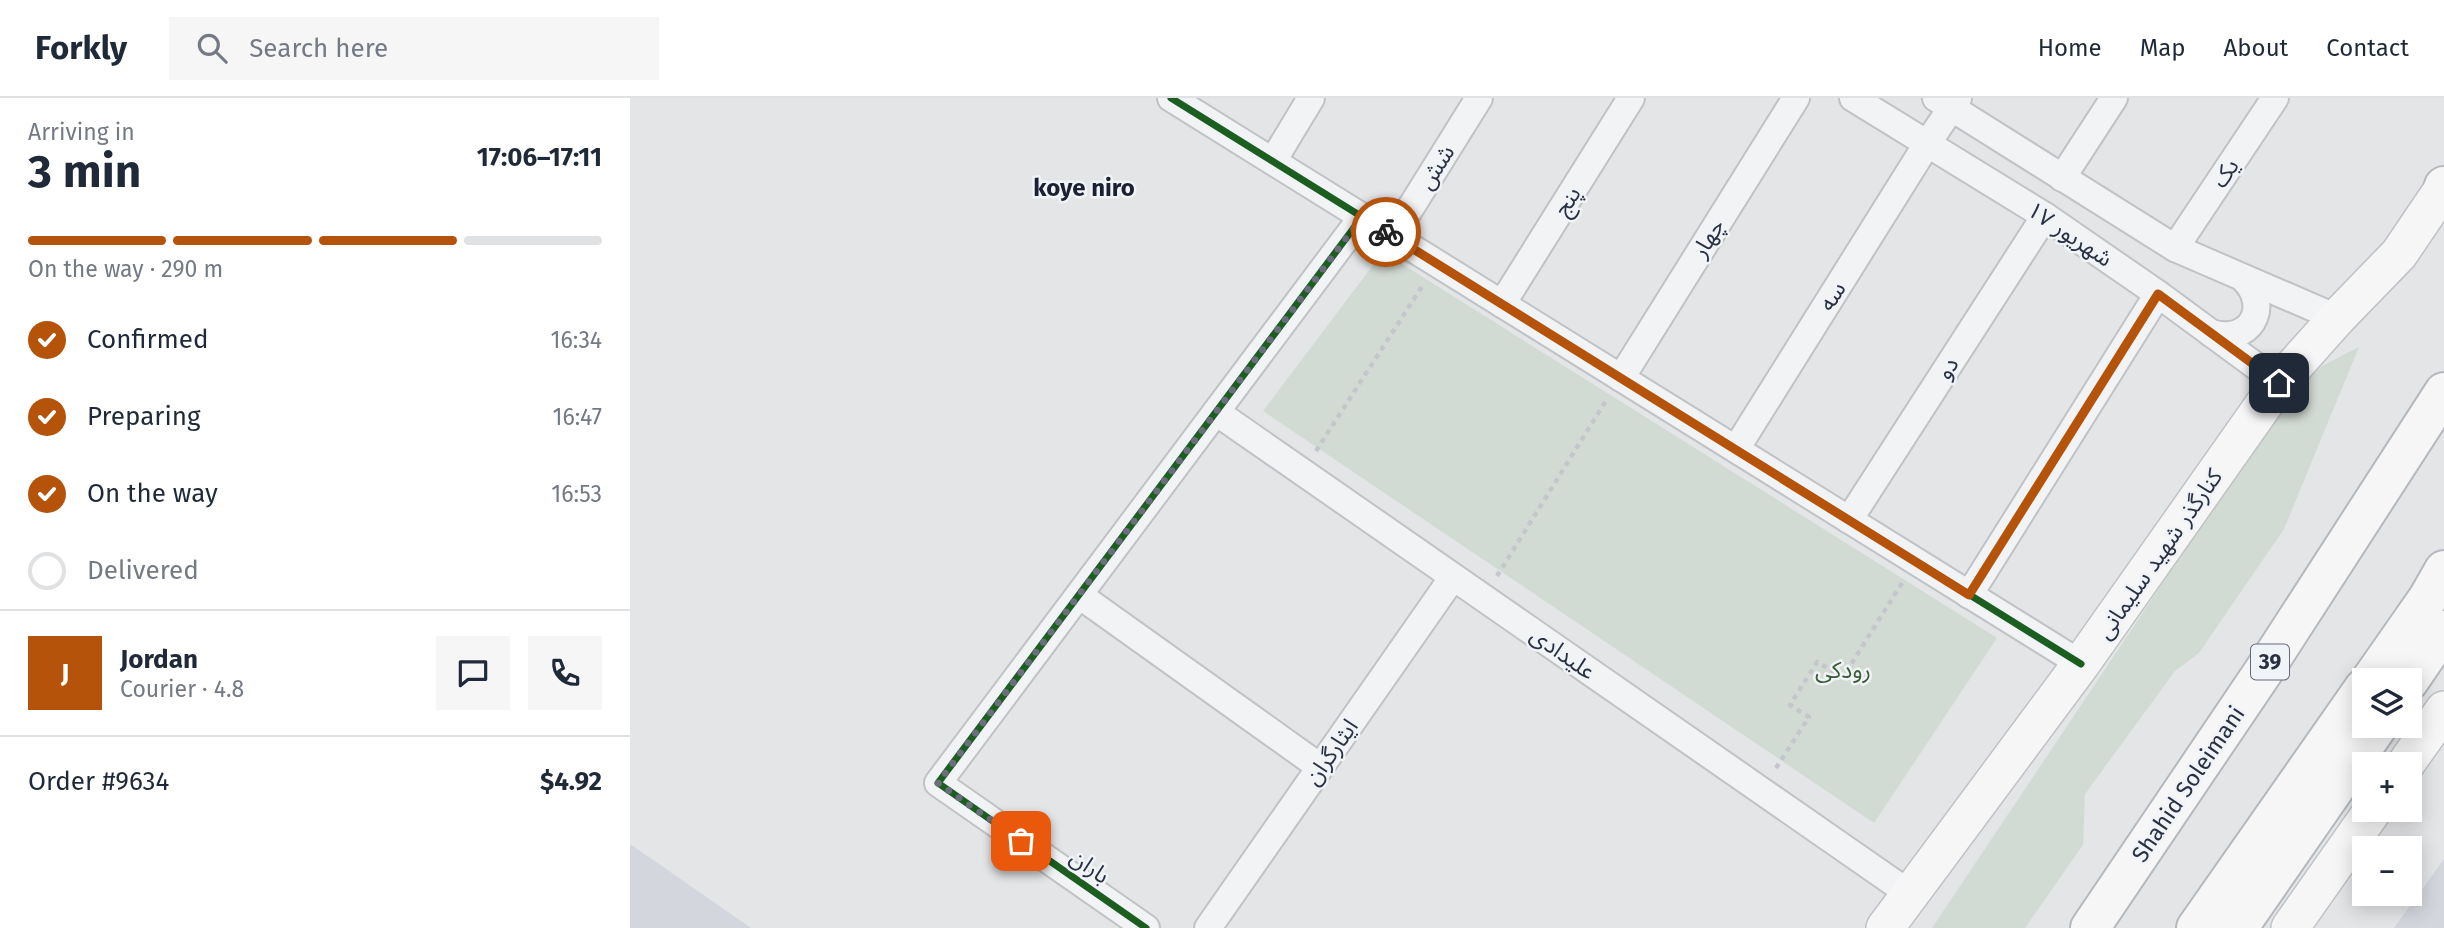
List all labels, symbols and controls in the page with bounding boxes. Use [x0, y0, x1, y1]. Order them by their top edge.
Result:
search box [169, 17, 659, 80]
text: Forkly [35, 28, 127, 68]
icon: search [193, 29, 231, 67]
text: Search here [249, 33, 388, 64]
text: Home [2038, 34, 2102, 62]
text: Map [2140, 34, 2186, 62]
text: About [2224, 34, 2288, 62]
text: Contact [2326, 34, 2409, 62]
text: Arriving in [28, 118, 135, 146]
street label: شش [1412, 140, 1460, 194]
text: 17:06–17:11 [477, 142, 602, 173]
text: 3 min [28, 144, 141, 199]
street label: یک [2205, 153, 2245, 193]
district label: koye niro [1033, 174, 1135, 202]
street label: پنج [1547, 181, 1589, 223]
street label: ۱۷ شهریور [2022, 195, 2118, 273]
courier [1351, 197, 1421, 267]
icon: bike [1367, 213, 1405, 251]
street label: چهار [1685, 213, 1731, 264]
text: On the way · 290 m [28, 255, 223, 283]
street label: سه [1812, 276, 1852, 316]
icon: check [28, 321, 66, 359]
text: Confirmed [87, 324, 208, 355]
text: 16:34 [550, 326, 602, 354]
street label: دو [1929, 351, 1965, 385]
pin [2249, 353, 2309, 413]
icon: home [2260, 364, 2298, 402]
icon: check [28, 398, 66, 436]
text: Preparing [87, 401, 200, 432]
text: 16:47 [552, 403, 602, 431]
street label: کنارگذر شهید سلیمانی [2090, 463, 2228, 644]
icon: check [28, 475, 66, 513]
text: On the way [87, 478, 218, 509]
text: 16:53 [551, 480, 602, 508]
text: Delivered [87, 555, 199, 586]
street label: علیدادی [1525, 621, 1601, 685]
button: chat [436, 636, 510, 710]
button: phone [528, 636, 602, 710]
text: Jordan [120, 644, 198, 675]
road number: 39 [2251, 644, 2289, 680]
park label: رودکی [1815, 656, 1871, 684]
text: J [61, 658, 69, 689]
map controls [2352, 668, 2422, 906]
button: layers [2352, 668, 2422, 738]
text: Courier · 4.8 [120, 675, 244, 703]
street label: Shahid Soleimani [2125, 701, 2251, 867]
street label: ایثارگران [1298, 714, 1364, 790]
button: + [2352, 752, 2422, 822]
text: Order #9634 [28, 766, 169, 797]
text: $4.92 [540, 766, 602, 797]
pin [991, 811, 1051, 871]
icon: bag [1002, 822, 1040, 860]
button: − [2352, 836, 2422, 906]
street label: باران [1065, 842, 1115, 890]

